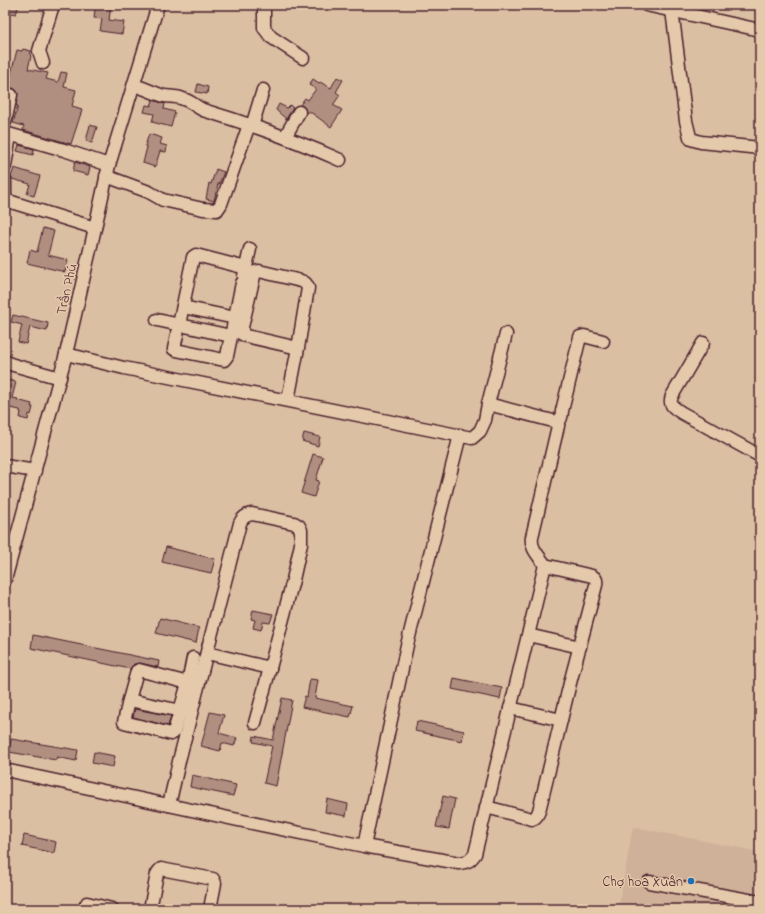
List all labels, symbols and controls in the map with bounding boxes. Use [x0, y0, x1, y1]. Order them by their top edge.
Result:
street label: Trần Phú [51, 262, 84, 317]
place label: Chợ hoa Xuân [602, 872, 683, 893]
marker: Chợ hoa Xuân [686, 876, 696, 886]

